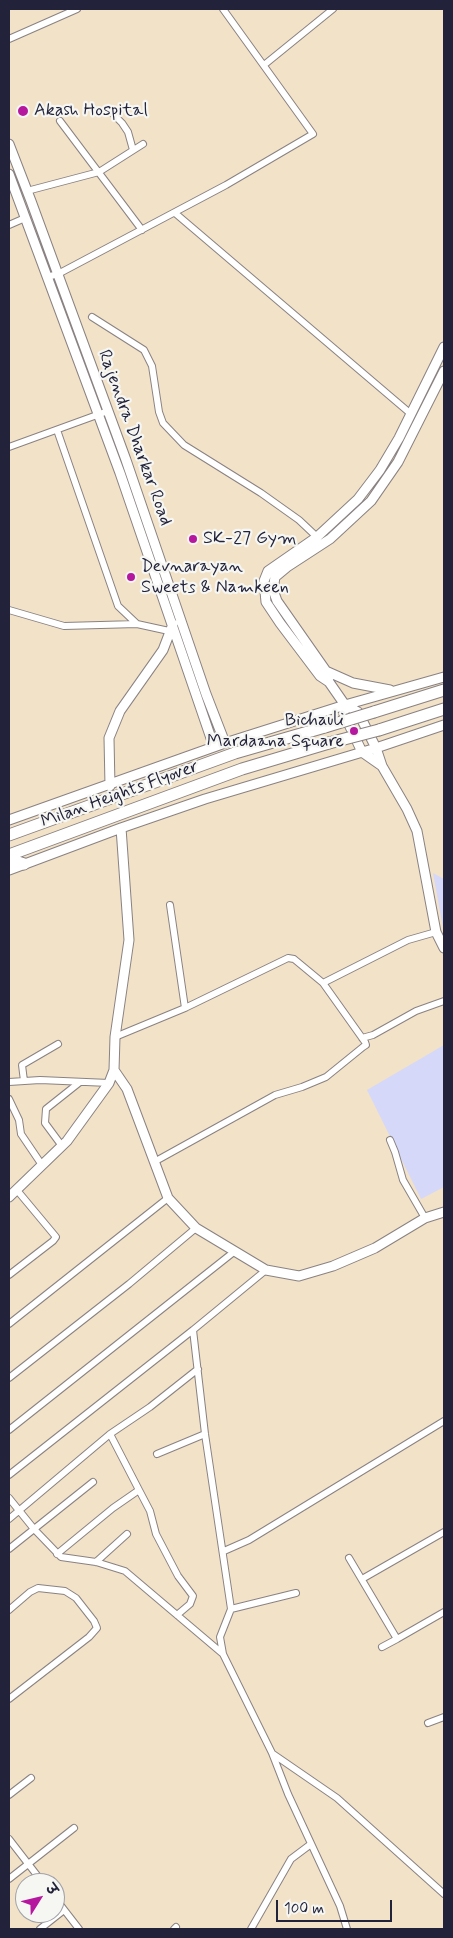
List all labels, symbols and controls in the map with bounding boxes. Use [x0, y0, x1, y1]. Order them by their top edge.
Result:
place label: Akash Hospital [34, 100, 148, 122]
marker: Akash Hospital [16, 104, 30, 118]
street label: Rajendra Dharkar Road [92, 347, 176, 529]
place label: SK-27 Gym [203, 528, 296, 550]
marker: SK-27 Gym [187, 533, 199, 545]
place label: Devnarayan Sweets & Namkeen [141, 556, 289, 598]
marker: Devnarayan Sweets & Namkeen [125, 571, 137, 583]
place label: Bichauli Mardaana Square [207, 710, 344, 752]
marker: Bichauli Mardaana Square [348, 725, 360, 737]
street label: Milan Heights Flyover [38, 756, 202, 834]
north arrow [15, 1873, 65, 1923]
text: उ [41, 1881, 61, 1899]
scale bar [278, 1890, 394, 1922]
text: 100 m [284, 1899, 324, 1919]

